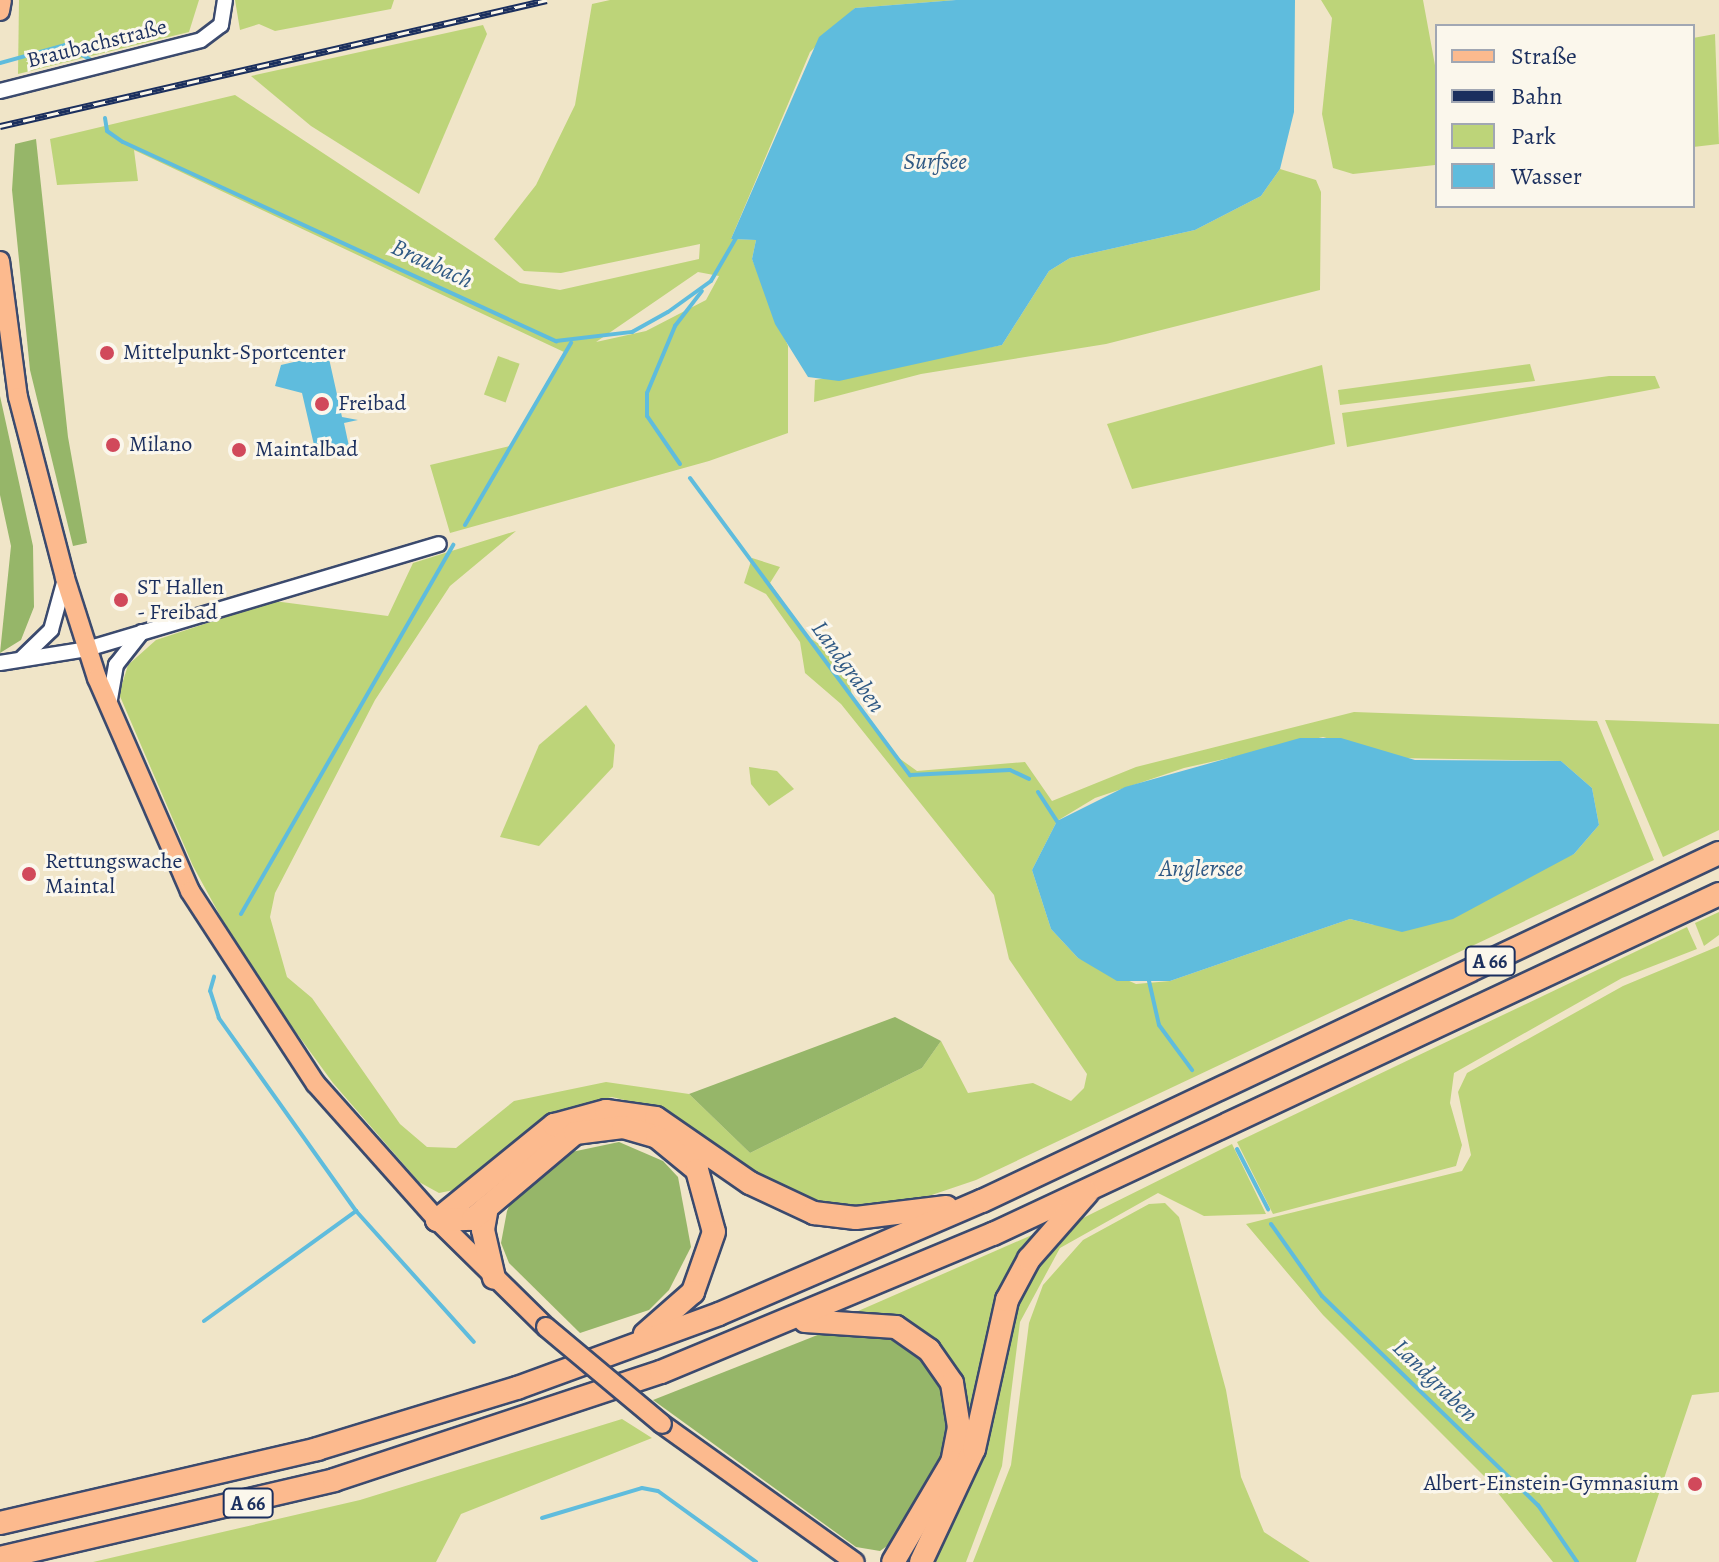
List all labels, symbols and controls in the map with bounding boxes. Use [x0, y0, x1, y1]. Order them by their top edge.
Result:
street label: Braubachstraße [24, 14, 170, 74]
legend [1435, 24, 1695, 208]
text: Straße [1511, 40, 1577, 72]
text: Bahn [1511, 80, 1562, 112]
text: Park [1511, 120, 1556, 152]
water label: Surfsee [903, 148, 967, 176]
text: Wasser [1511, 160, 1582, 192]
water label: Braubach [387, 233, 477, 295]
place label: Mittelpunkt-Sportcenter [123, 340, 346, 366]
marker: Mittelpunkt-Sportcenter [98, 344, 116, 362]
place label: Freibad [338, 391, 406, 417]
marker: Freibad [313, 395, 331, 413]
place label: Milano [129, 432, 192, 458]
marker: Milano [104, 436, 122, 454]
place label: Maintalbad [255, 437, 358, 463]
marker: Maintalbad [230, 441, 248, 459]
place label: ST Hallen - Freibad [137, 574, 224, 626]
marker: ST Hallen - Freibad [112, 591, 130, 609]
water label: Landgraben [805, 615, 891, 719]
place label: Rettungswache Maintal [45, 848, 182, 900]
water label: Anglersee [1159, 855, 1243, 883]
marker: Rettungswache Maintal [20, 865, 38, 883]
road number: A 66 [1464, 945, 1516, 977]
water label: Landgraben [1387, 1334, 1483, 1428]
place label: Albert-Einstein-Gymnasium [1424, 1471, 1679, 1497]
marker: Albert-Einstein-Gymnasium [1686, 1475, 1704, 1493]
road number: A 66 [222, 1487, 274, 1519]

